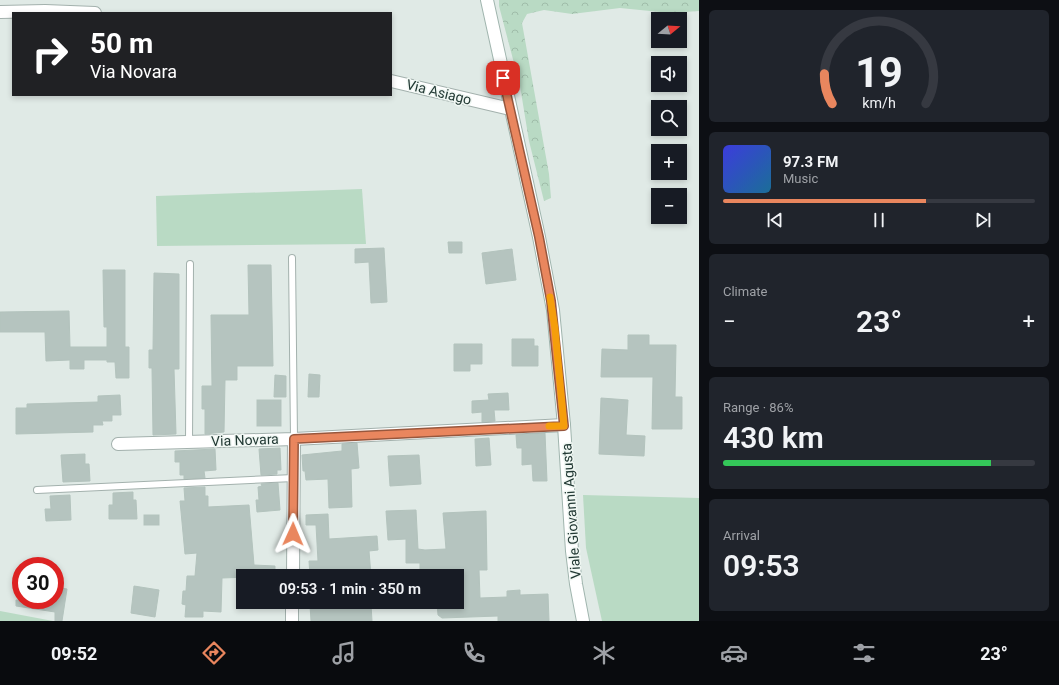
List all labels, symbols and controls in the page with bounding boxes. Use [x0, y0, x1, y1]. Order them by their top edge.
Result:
north arrow [651, 12, 687, 48]
map controls [651, 12, 687, 224]
text: 50 m [90, 27, 153, 60]
icon: right [24, 28, 76, 80]
text: 19 [855, 48, 903, 97]
button: sound [651, 56, 687, 92]
text: Via Novara [90, 61, 177, 82]
pin [486, 61, 520, 95]
icon: arrive [492, 67, 514, 89]
street label: Via Asiago [405, 76, 473, 108]
text: km/h [862, 95, 896, 111]
button: search [651, 100, 687, 136]
button: + [651, 144, 687, 180]
text: 97.3 FM [783, 153, 838, 171]
text: Music [783, 171, 818, 186]
button: − [651, 188, 687, 224]
icon: previous [764, 209, 786, 231]
icon: pause [868, 209, 890, 231]
icon: next [972, 209, 994, 231]
text: Climate [723, 284, 767, 299]
text: 23° [856, 304, 902, 339]
text: − [723, 309, 736, 334]
text: + [1023, 309, 1035, 334]
text: Range · 86% [723, 400, 793, 415]
text: 430 km [723, 420, 824, 455]
street label: Via Novara [211, 431, 279, 449]
street label: Viale Giovanni Agusta [558, 443, 584, 579]
position arrow [272, 513, 314, 555]
text: Arrival [723, 528, 760, 543]
text: 09:53 [723, 548, 800, 583]
speed limit sign: 30 [12, 557, 64, 609]
text: 09:53 · 1 min · 350 m [279, 580, 421, 598]
icon: directions [200, 639, 228, 667]
icon: music [330, 639, 358, 667]
icon: phone [460, 639, 488, 667]
icon: climate [590, 639, 618, 667]
icon: car [720, 639, 748, 667]
icon: filters [850, 639, 878, 667]
text: 09:52 [51, 643, 97, 664]
text: 23° [980, 643, 1008, 664]

